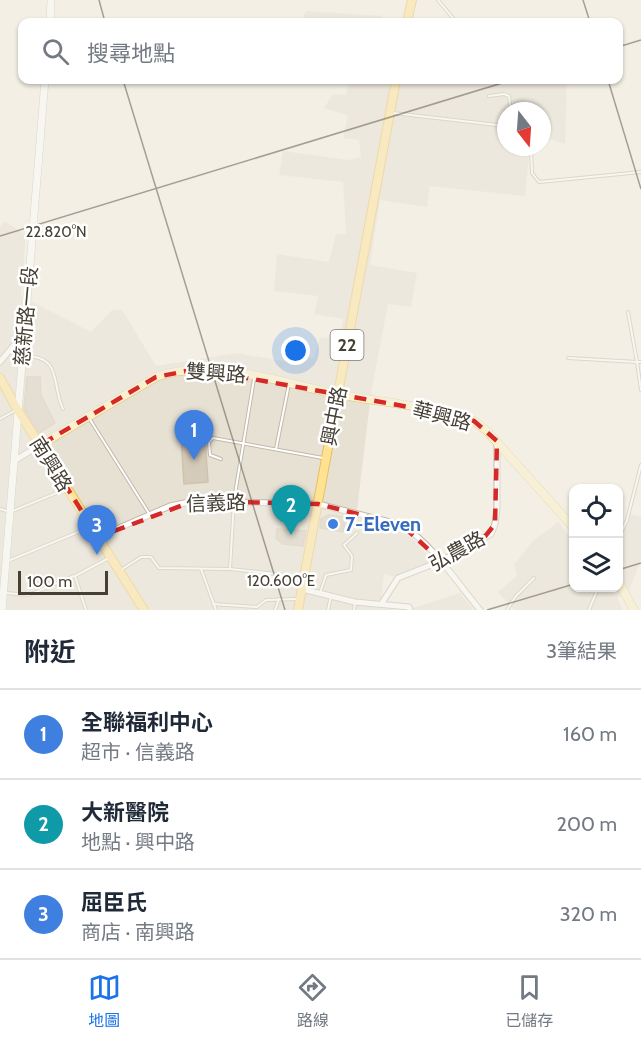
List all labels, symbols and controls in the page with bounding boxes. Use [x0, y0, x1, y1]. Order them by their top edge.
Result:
search box [18, 18, 623, 84]
icon: search [39, 35, 72, 68]
text: 搜尋地點 [87, 40, 175, 67]
north arrow [497, 102, 551, 156]
text: 22.820°N [25, 223, 87, 241]
street label: 慈新路一段 [10, 265, 42, 367]
road number: 22 [330, 330, 364, 360]
your location [281, 336, 310, 365]
street label: 雙興路 [185, 359, 247, 387]
street label: 興中路 [316, 384, 352, 448]
street label: 華興路 [410, 397, 474, 435]
pin: 1 [174, 410, 214, 460]
street label: 南興路 [25, 432, 77, 496]
map controls [569, 484, 623, 592]
button: locate [569, 484, 623, 538]
pin: 2 [272, 486, 310, 535]
street label: 信義路 [186, 490, 246, 516]
pin: 3 [78, 506, 116, 555]
place label: 7-Eleven [345, 512, 421, 536]
marker: 7-Eleven [326, 517, 340, 531]
street label: 弘農路 [425, 526, 489, 576]
button: layers [569, 538, 623, 592]
scale bar [18, 568, 108, 596]
text: 100 m [27, 572, 72, 591]
text: 120.600°E [247, 572, 315, 590]
text: 附近 [24, 636, 76, 668]
text: 3筆結果 [546, 639, 617, 663]
text: 全聯福利中心 [81, 709, 213, 736]
text: 1 [40, 722, 47, 746]
text: 160 m [563, 722, 617, 746]
text: 超市 · 信義路 [81, 740, 195, 764]
text: 大新醫院 [81, 799, 169, 826]
text: 2 [38, 812, 49, 836]
text: 200 m [557, 812, 617, 836]
text: 地點 · 興中路 [81, 830, 195, 854]
text: 屈臣氏 [81, 889, 147, 916]
text: 3 [38, 902, 49, 926]
text: 320 m [560, 902, 617, 926]
text: 商店 · 南興路 [81, 920, 195, 944]
tab: 地圖 [88, 971, 121, 1031]
tab: 路線 [296, 971, 329, 1031]
tab: 已儲存 [505, 971, 553, 1031]

